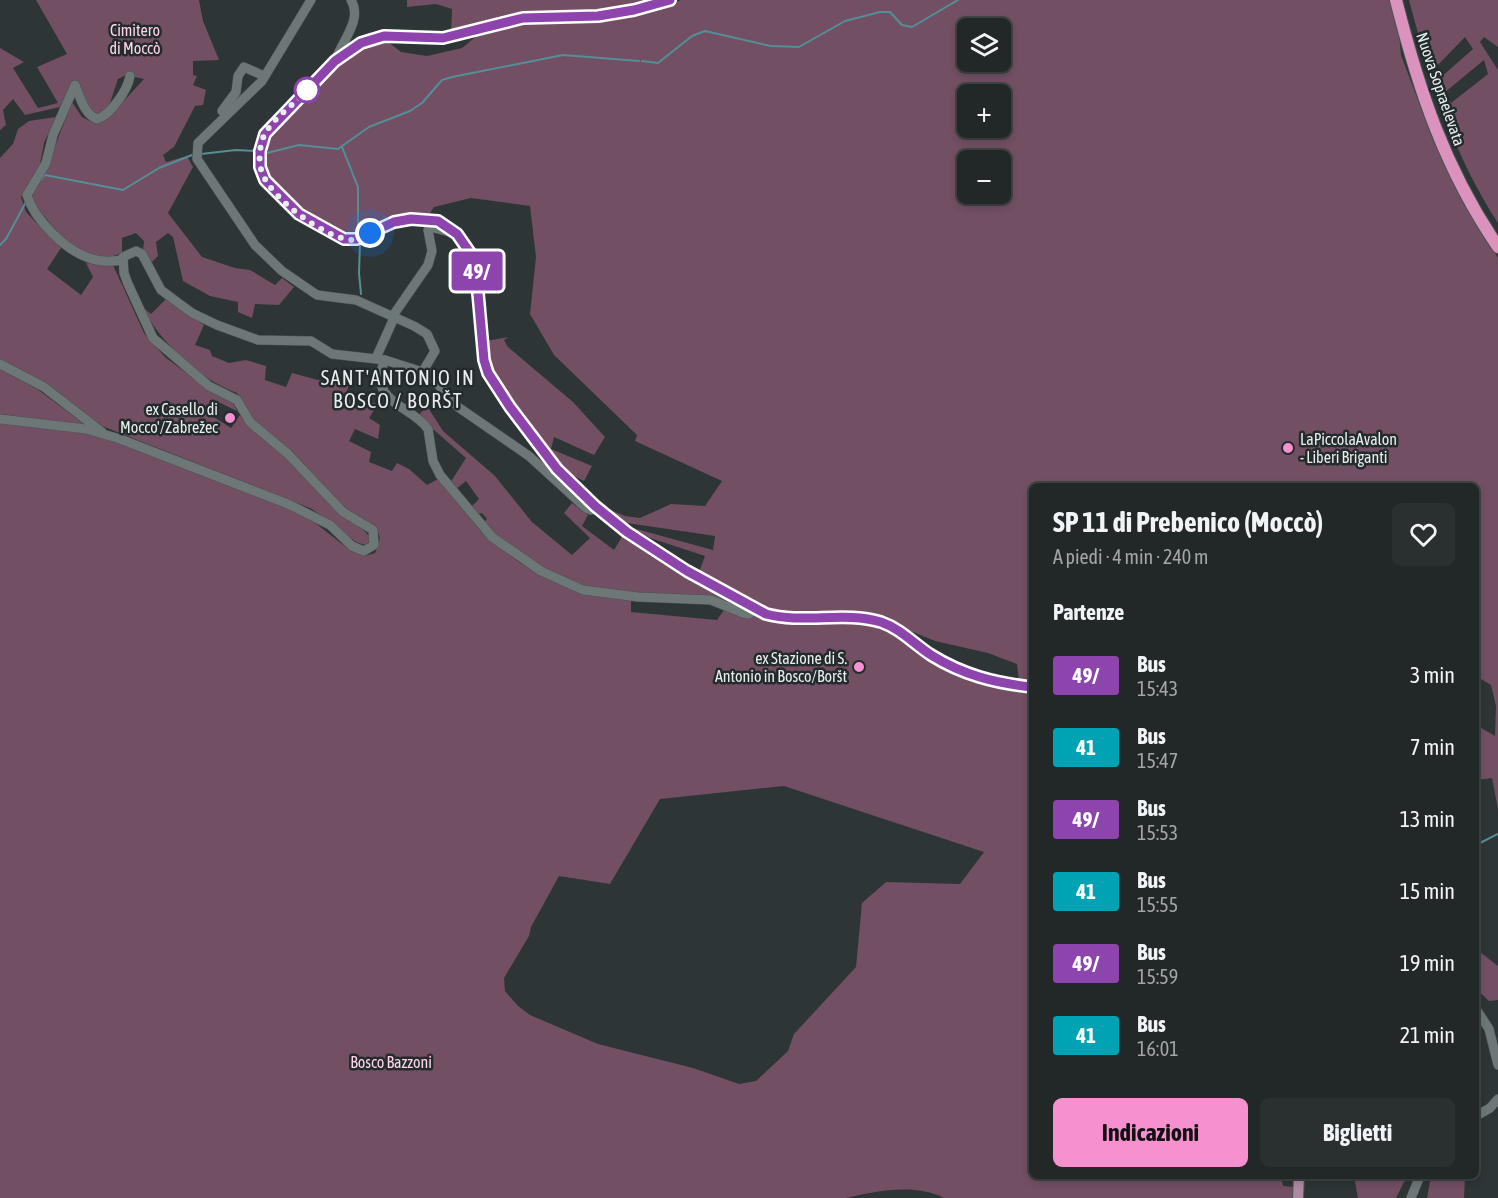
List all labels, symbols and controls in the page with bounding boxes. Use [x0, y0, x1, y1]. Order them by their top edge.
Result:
map controls [957, 18, 1011, 204]
button: layers [957, 18, 1011, 72]
park label: Cimitero di Moccò [109, 21, 161, 57]
street label: Nuova Sopraelevata [1412, 30, 1469, 148]
unlabelled marker [294, 77, 320, 103]
button: + [957, 84, 1011, 138]
button: − [957, 150, 1011, 204]
your location [355, 218, 385, 248]
line badge: 49/ [442, 252, 512, 290]
text: 49/ [464, 259, 490, 283]
district label: SANT'ANTONIO IN BOSCO / BORŠT [321, 366, 475, 412]
place label: ex Casello di Mocco'/Zabrežec [120, 400, 218, 436]
marker: ex Casello di Mocco'/Zabrežec [223, 411, 237, 425]
place label: LaPiccolaAvalon - Liberi Briganti [1300, 430, 1397, 467]
marker: LaPiccolaAvalon - Liberi Briganti [1281, 441, 1295, 455]
button: heart [1392, 503, 1455, 566]
text: SP 11 di Prebenico (Moccò) [1053, 506, 1323, 538]
text: A piedi · 4 min · 240 m [1053, 545, 1208, 568]
text: Partenze [1053, 599, 1124, 625]
place label: ex Stazione di S. Antonio in Bosco/Boršt [715, 649, 847, 685]
text: Bus [1137, 651, 1166, 677]
marker: ex Stazione di S. Antonio in Bosco/Boršt [852, 660, 866, 674]
text: 3 min [1410, 662, 1455, 688]
text: 49/ [1073, 663, 1099, 687]
text: 15:43 [1137, 677, 1178, 700]
text: Bus [1137, 723, 1166, 749]
text: 7 min [1410, 734, 1455, 760]
text: 41 [1076, 735, 1096, 759]
text: 15:47 [1137, 749, 1178, 772]
text: Bus [1137, 795, 1166, 821]
text: 13 min [1400, 806, 1455, 832]
text: 49/ [1073, 807, 1099, 831]
text: 15:53 [1137, 821, 1178, 844]
text: Bus [1137, 867, 1166, 893]
text: 15 min [1400, 878, 1455, 904]
text: 41 [1076, 879, 1096, 903]
text: 15:55 [1137, 893, 1178, 916]
text: Bus [1137, 939, 1166, 965]
text: 19 min [1400, 950, 1455, 976]
text: 49/ [1073, 951, 1099, 975]
text: 15:59 [1137, 965, 1178, 988]
text: Bus [1137, 1011, 1166, 1037]
text: 21 min [1400, 1022, 1455, 1048]
text: 41 [1076, 1023, 1096, 1047]
text: 16:01 [1137, 1037, 1179, 1060]
park label: Bosco Bazzoni [350, 1053, 432, 1071]
button: Indicazioni [1053, 1098, 1248, 1167]
button: Biglietti [1260, 1098, 1455, 1167]

